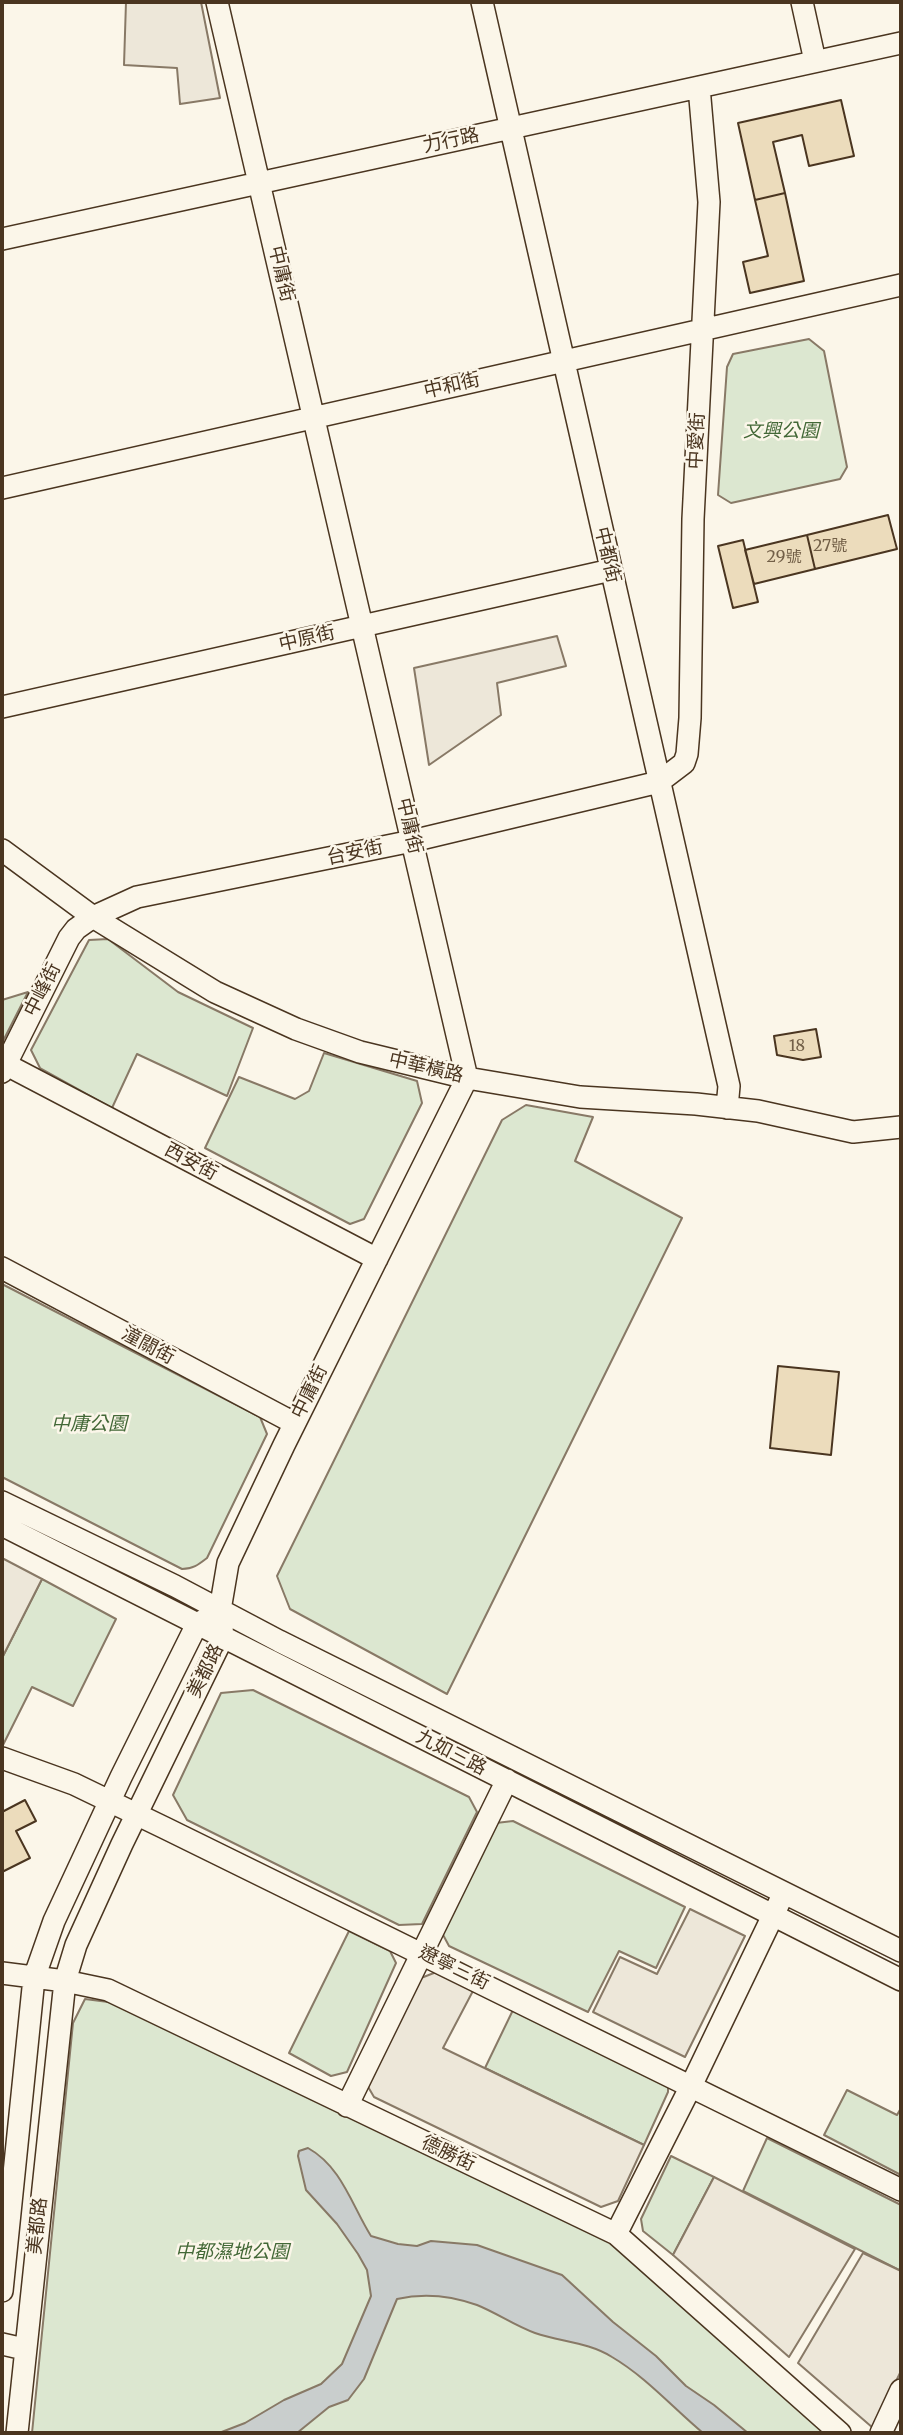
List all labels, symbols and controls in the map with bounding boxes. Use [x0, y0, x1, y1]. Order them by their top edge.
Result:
street label: 力行路 [421, 124, 481, 158]
street label: 中庸街 [263, 244, 299, 304]
street label: 中和街 [422, 368, 482, 404]
street label: 中愛街 [684, 412, 710, 470]
park label: 文興公園 [743, 421, 819, 443]
street label: 中都街 [589, 525, 625, 585]
house number: 27號 [813, 536, 847, 556]
house number: 29號 [767, 547, 801, 567]
street label: 中原街 [277, 621, 337, 657]
street label: 中庸街 [391, 796, 427, 856]
street label: 台安街 [325, 836, 385, 870]
street label: 中峰街 [20, 959, 66, 1021]
house number: 18 [789, 1036, 805, 1056]
street label: 中華橫路 [386, 1048, 466, 1088]
street label: 西安街 [160, 1139, 222, 1185]
street label: 潼關街 [117, 1323, 179, 1369]
street label: 中庸街 [287, 1361, 333, 1423]
park label: 中庸公園 [51, 1414, 127, 1436]
street label: 美都路 [183, 1640, 229, 1702]
street label: 九如三路 [412, 1726, 490, 1780]
street label: 遼寧三街 [415, 1941, 493, 1995]
street label: 德勝街 [417, 2132, 479, 2176]
street label: 美都路 [24, 2196, 52, 2256]
park label: 中都濕地公園 [175, 2242, 289, 2264]

